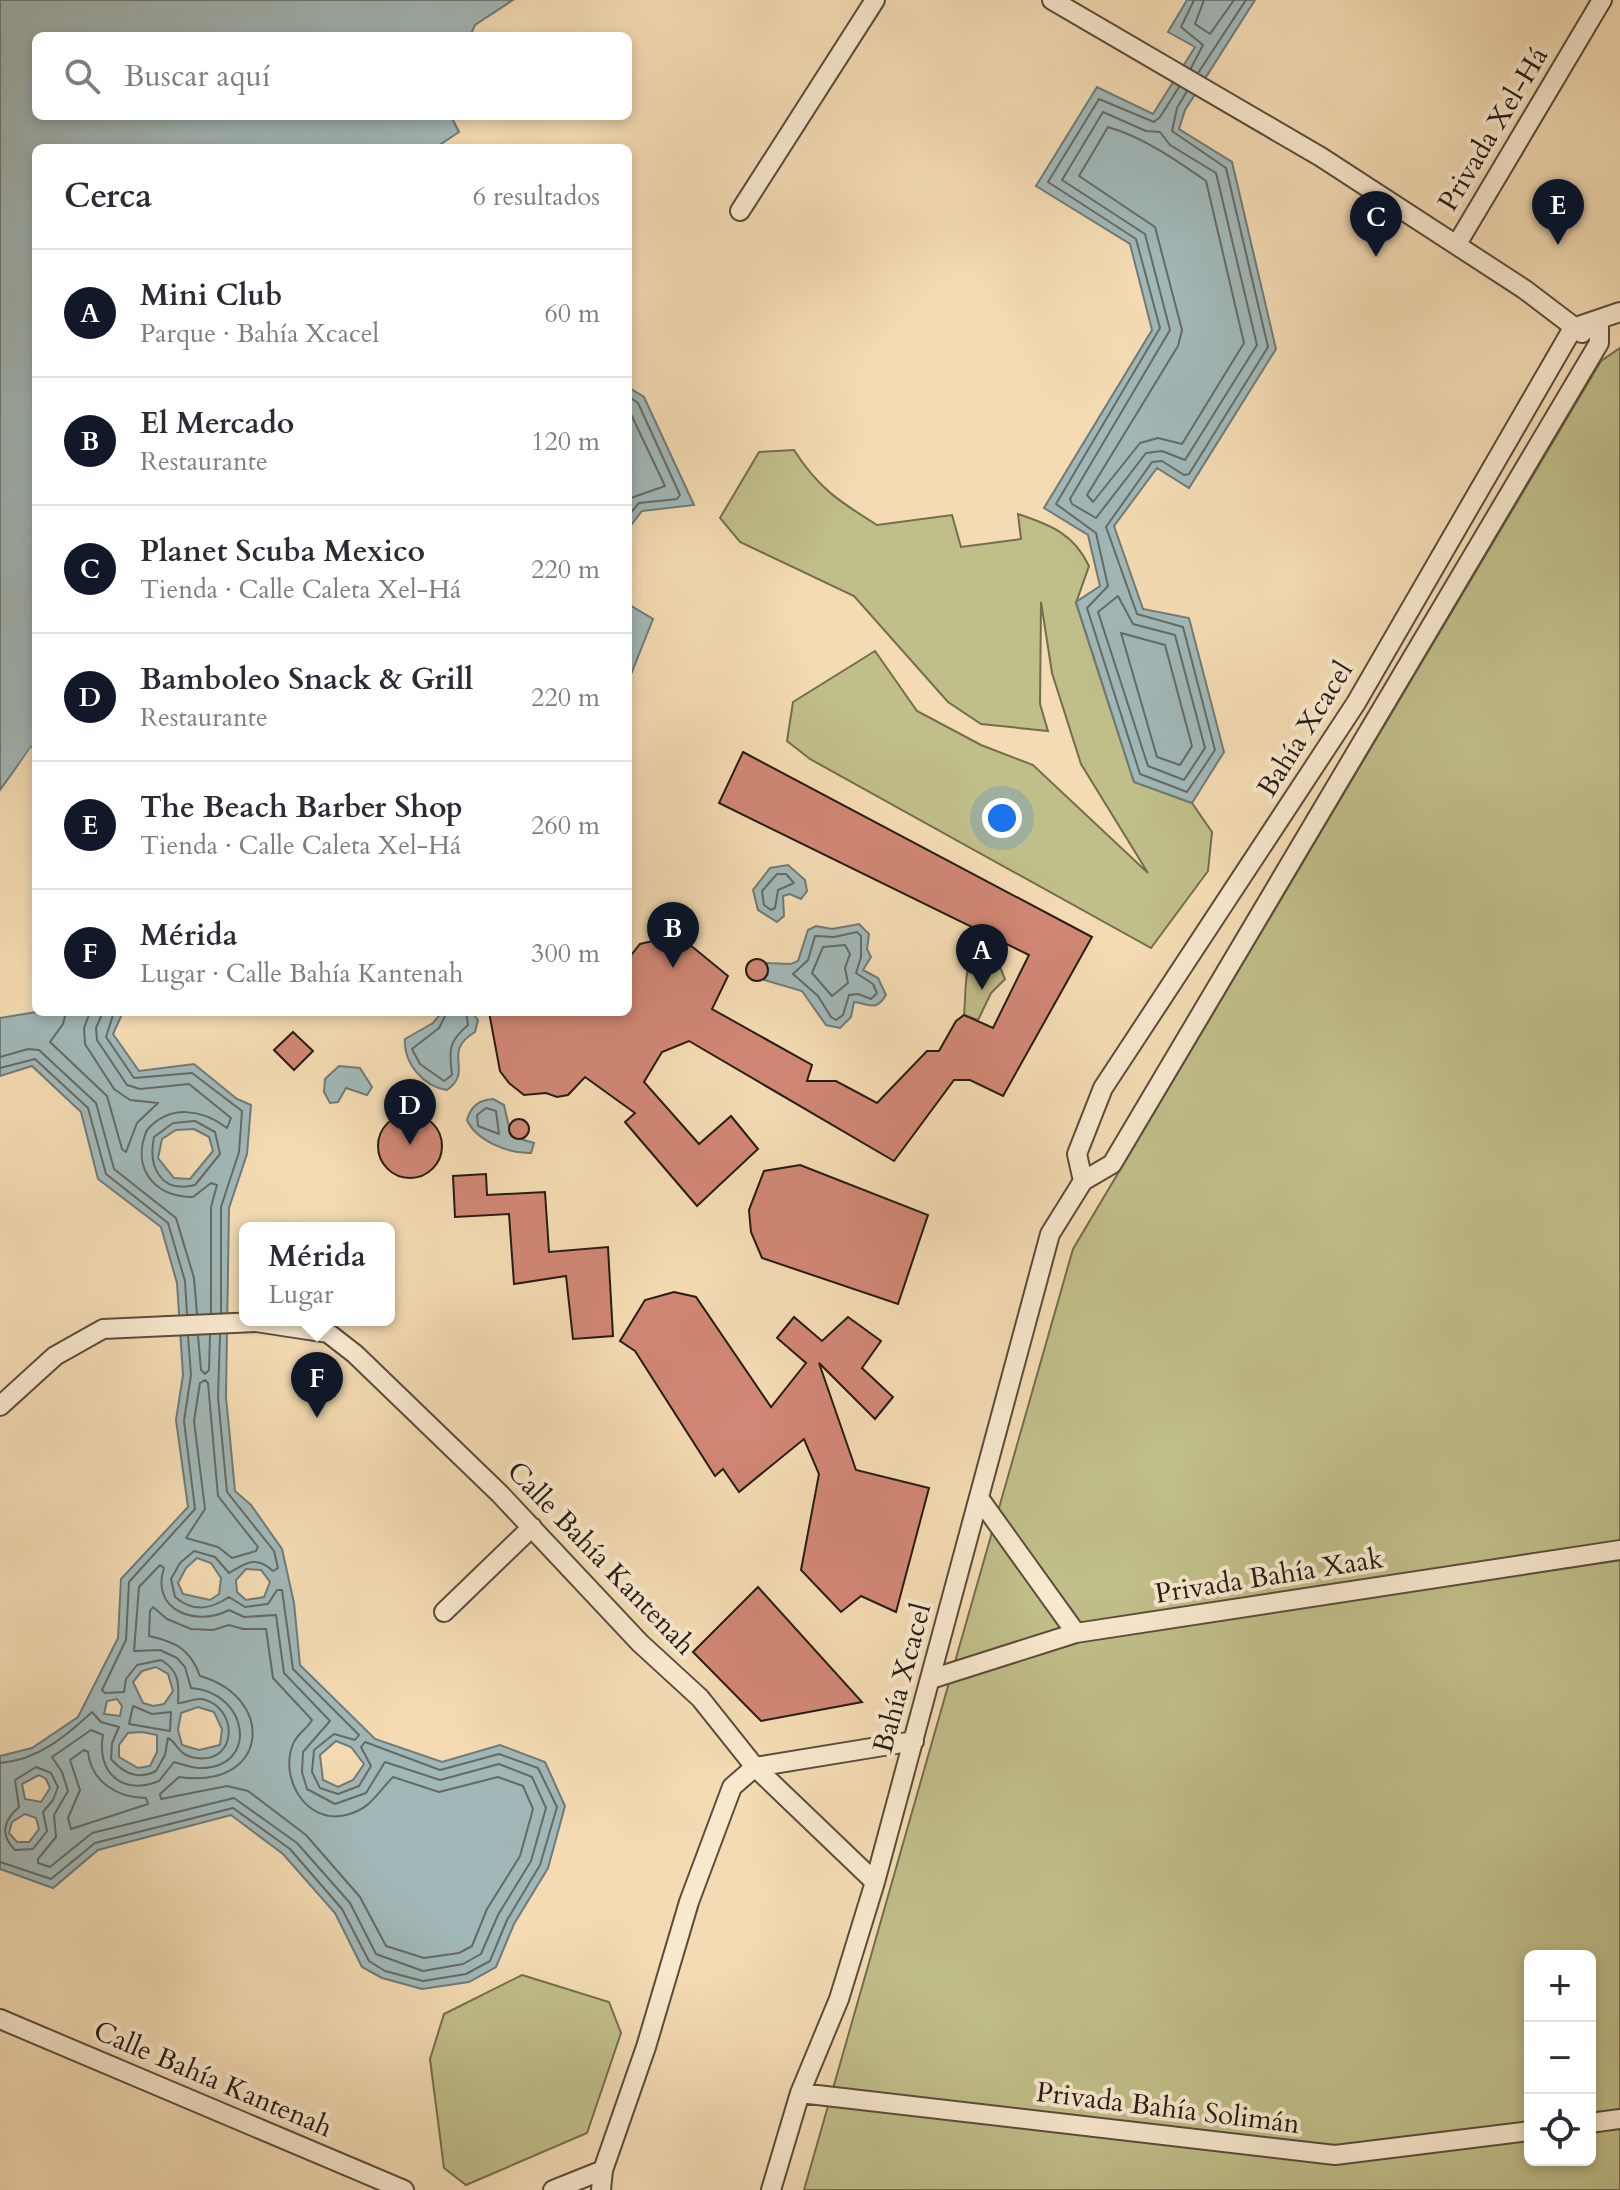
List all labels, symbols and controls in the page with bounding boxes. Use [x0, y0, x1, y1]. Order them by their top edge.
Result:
search box [32, 32, 632, 120]
street label: Privada Xel-Há [1429, 40, 1557, 218]
icon: search [60, 54, 104, 98]
text: Buscar aquí [124, 56, 270, 97]
text: Cerca [64, 173, 152, 219]
text: 6 resultados [473, 179, 600, 214]
pin: E [1532, 179, 1584, 245]
pin: C [1350, 191, 1402, 257]
text: Mini Club [140, 275, 282, 316]
text: A [80, 296, 100, 331]
text: 60 m [544, 296, 600, 331]
text: Parque · Bahía Xcacel [140, 316, 379, 351]
text: El Mercado [140, 403, 294, 444]
text: B [81, 424, 99, 459]
text: 120 m [531, 424, 600, 459]
text: Restaurante [140, 444, 268, 479]
text: Planet Scuba Mexico [140, 531, 425, 572]
text: C [80, 552, 100, 587]
text: 220 m [531, 552, 600, 587]
text: Tienda · Calle Caleta Xel-Há [140, 572, 461, 607]
street label: Bahía Xcacel [1248, 654, 1362, 804]
text: Bamboleo Snack & Grill [140, 659, 473, 700]
text: D [79, 680, 101, 715]
text: 220 m [531, 680, 600, 715]
text: Restaurante [140, 700, 268, 735]
text: The Beach Barber Shop [140, 787, 463, 828]
your location [982, 798, 1022, 838]
text: E [82, 808, 98, 843]
text: 260 m [531, 808, 600, 843]
text: Tienda · Calle Caleta Xel-Há [140, 828, 461, 863]
pin: B [647, 902, 699, 968]
text: Mérida [140, 915, 238, 956]
pin: A [956, 924, 1008, 990]
text: F [82, 936, 98, 971]
text: 300 m [531, 936, 600, 971]
text: Lugar · Calle Bahía Kantenah [140, 956, 463, 991]
pin: D [384, 1079, 436, 1145]
popup [239, 1222, 395, 1326]
text: Mérida [268, 1236, 366, 1277]
text: Lugar [268, 1277, 334, 1312]
pin: F [291, 1352, 343, 1418]
street label: Calle Bahía Kantenah [498, 1453, 704, 1663]
street label: Privada Bahía Xaak [1152, 1539, 1386, 1613]
street label: Bahía Xcacel [864, 1599, 940, 1757]
map controls [1524, 1950, 1596, 2166]
button: + [1524, 1950, 1596, 2022]
street label: Calle Bahía Kantenah [88, 2012, 338, 2146]
button: − [1524, 2022, 1596, 2094]
street label: Privada Bahía Solimán [1034, 2073, 1302, 2143]
button: locate [1524, 2094, 1596, 2166]

